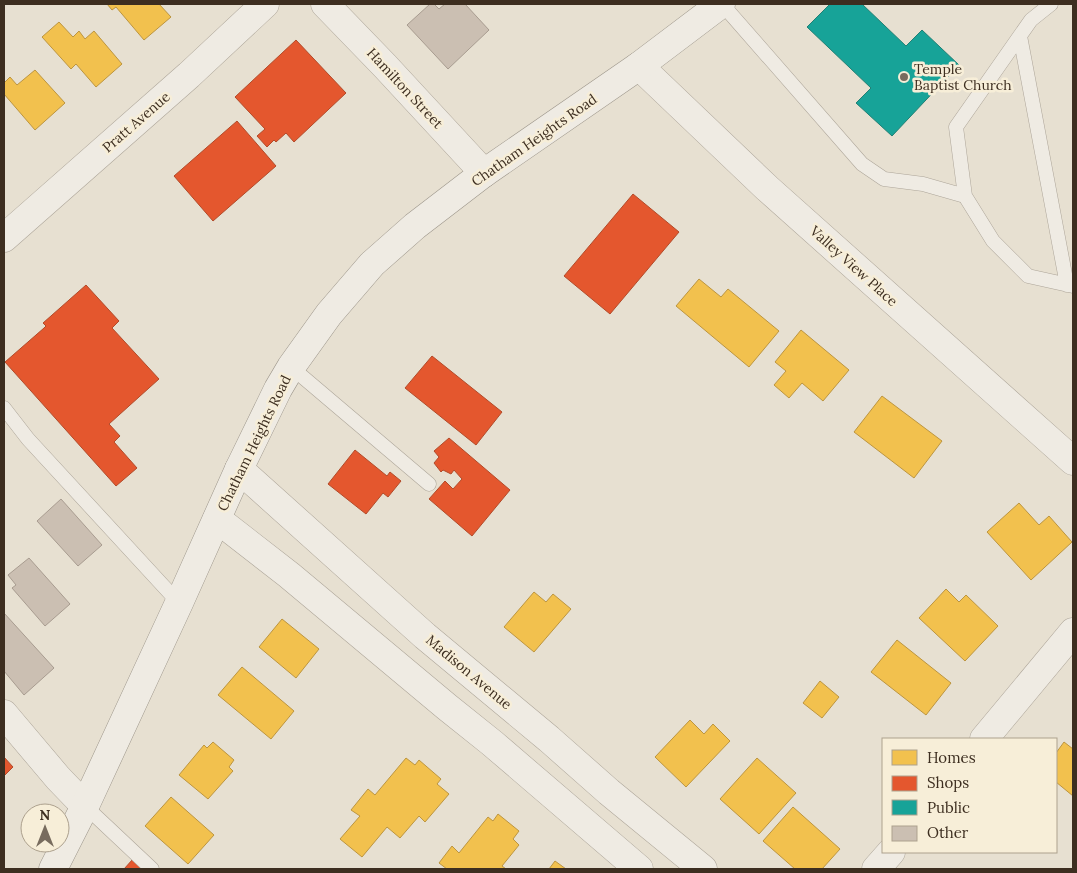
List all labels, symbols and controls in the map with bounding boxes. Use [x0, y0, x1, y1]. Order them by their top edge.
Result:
street label: Hamilton Street [363, 44, 447, 133]
place label: Temple Baptist Church [914, 60, 1012, 94]
marker: Temple Baptist Church [898, 71, 910, 83]
street label: Pratt Avenue [98, 87, 174, 156]
street label: Chatham Heights Road [468, 90, 600, 190]
street label: Valley View Place [806, 221, 902, 310]
street label: Chatham Heights Road [213, 372, 295, 514]
street label: Madison Avenue [422, 631, 516, 713]
legend [882, 738, 1057, 853]
text: Homes [927, 748, 976, 767]
text: Shops [927, 773, 969, 792]
text: Public [927, 798, 970, 817]
north arrow [20, 803, 70, 853]
text: N [40, 806, 51, 824]
text: Other [927, 823, 969, 842]

